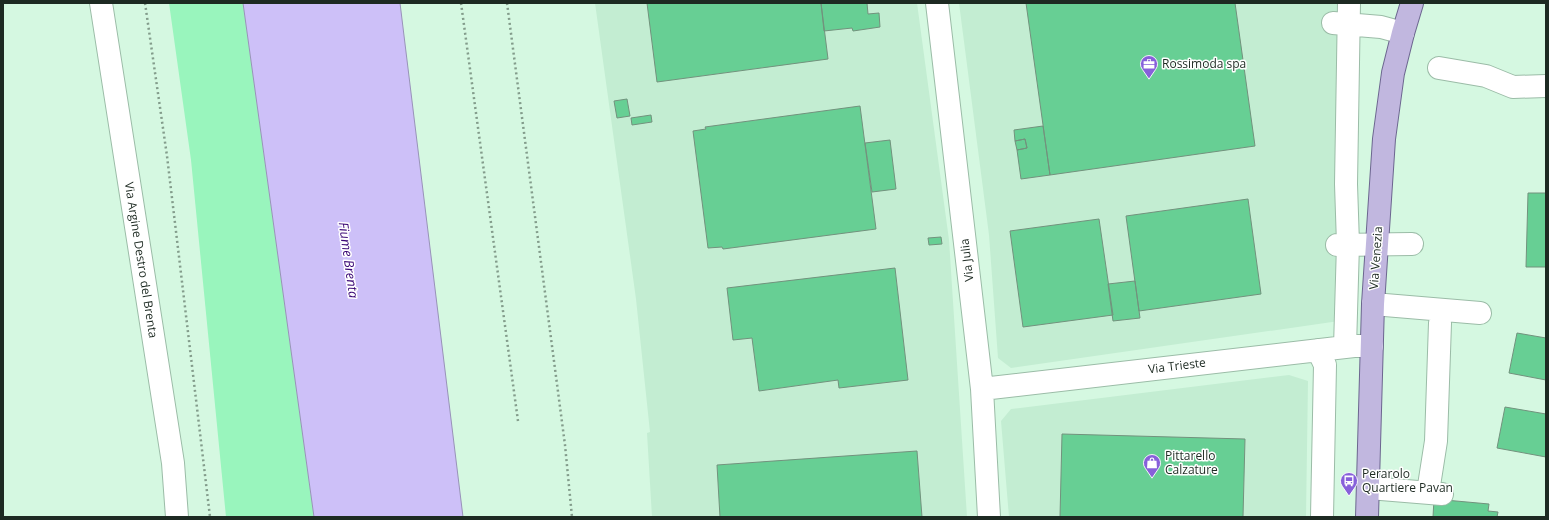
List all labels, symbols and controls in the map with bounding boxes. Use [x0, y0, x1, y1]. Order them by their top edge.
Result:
office icon: Rossimoda spa [1139, 54, 1159, 79]
place label: Rossimoda spa [1162, 55, 1246, 72]
street label: Via Argine Destro del Brenta [121, 181, 162, 339]
water label: Fiume Brenta [335, 221, 363, 300]
street label: Via Venezia [1365, 226, 1386, 290]
street label: Via Julia [955, 238, 978, 283]
street label: Via Trieste [1147, 354, 1207, 377]
place label: Pittarello Calzature [1165, 447, 1218, 478]
shop icon: Pittarello Calzature [1142, 453, 1162, 478]
place label: Perarolo Quartiere Pavan [1362, 465, 1453, 496]
bus stop icon: Perarolo Quartiere Pavan [1339, 471, 1359, 496]

